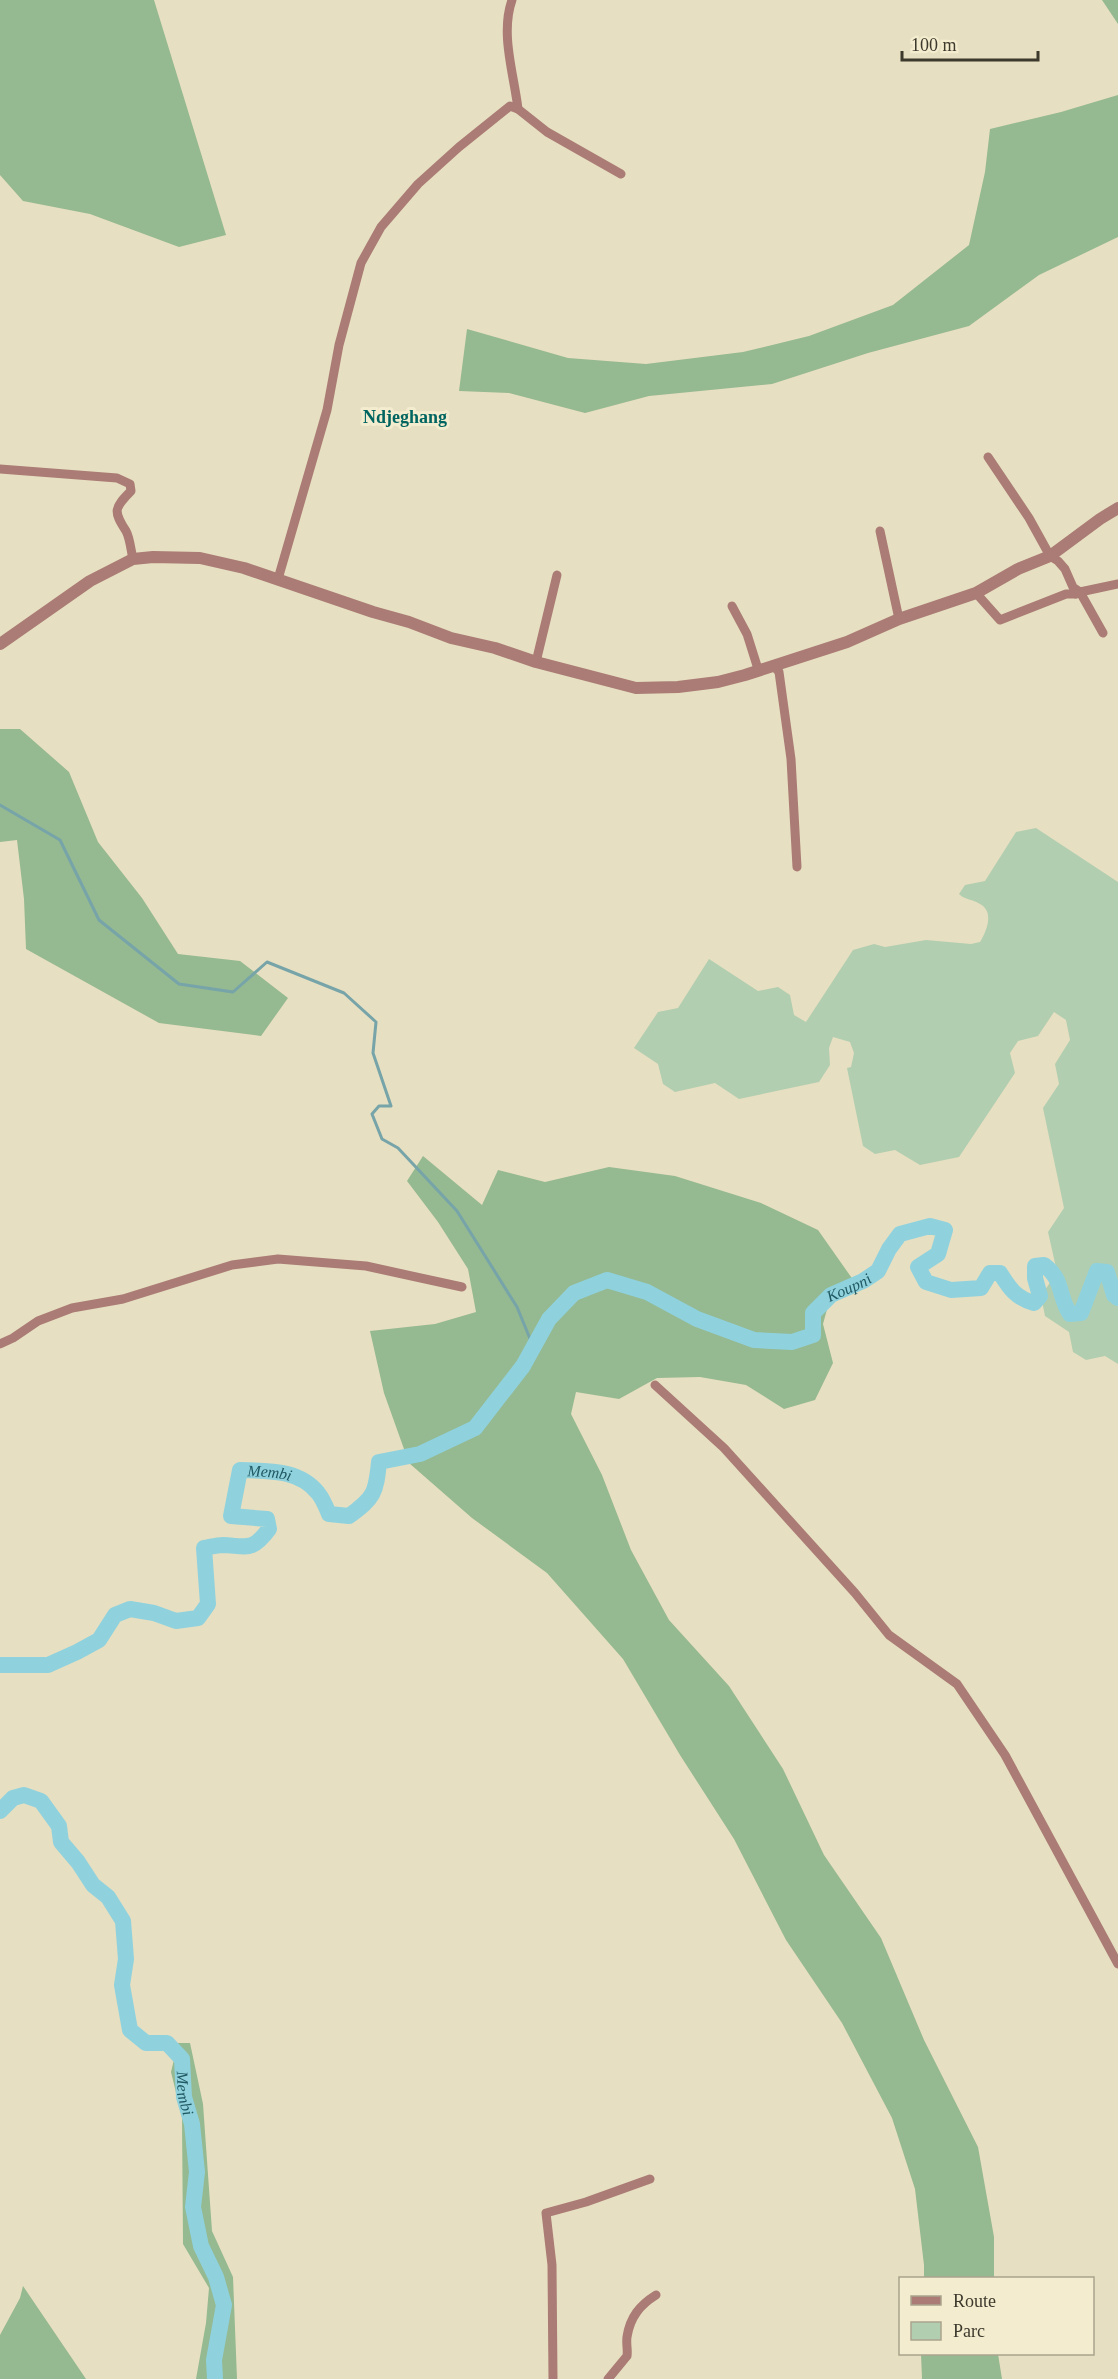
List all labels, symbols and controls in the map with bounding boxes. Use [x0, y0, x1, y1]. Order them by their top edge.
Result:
scale bar [902, 24, 1038, 62]
text: 100 m [911, 35, 957, 55]
district label: Ndjeghang [363, 407, 447, 427]
water label: Koupni [823, 1270, 875, 1305]
water label: Membi [246, 1462, 294, 1484]
water label: Membi [174, 2070, 197, 2117]
legend [899, 2277, 1094, 2355]
text: Route [953, 2291, 996, 2311]
text: Parc [953, 2321, 985, 2341]

